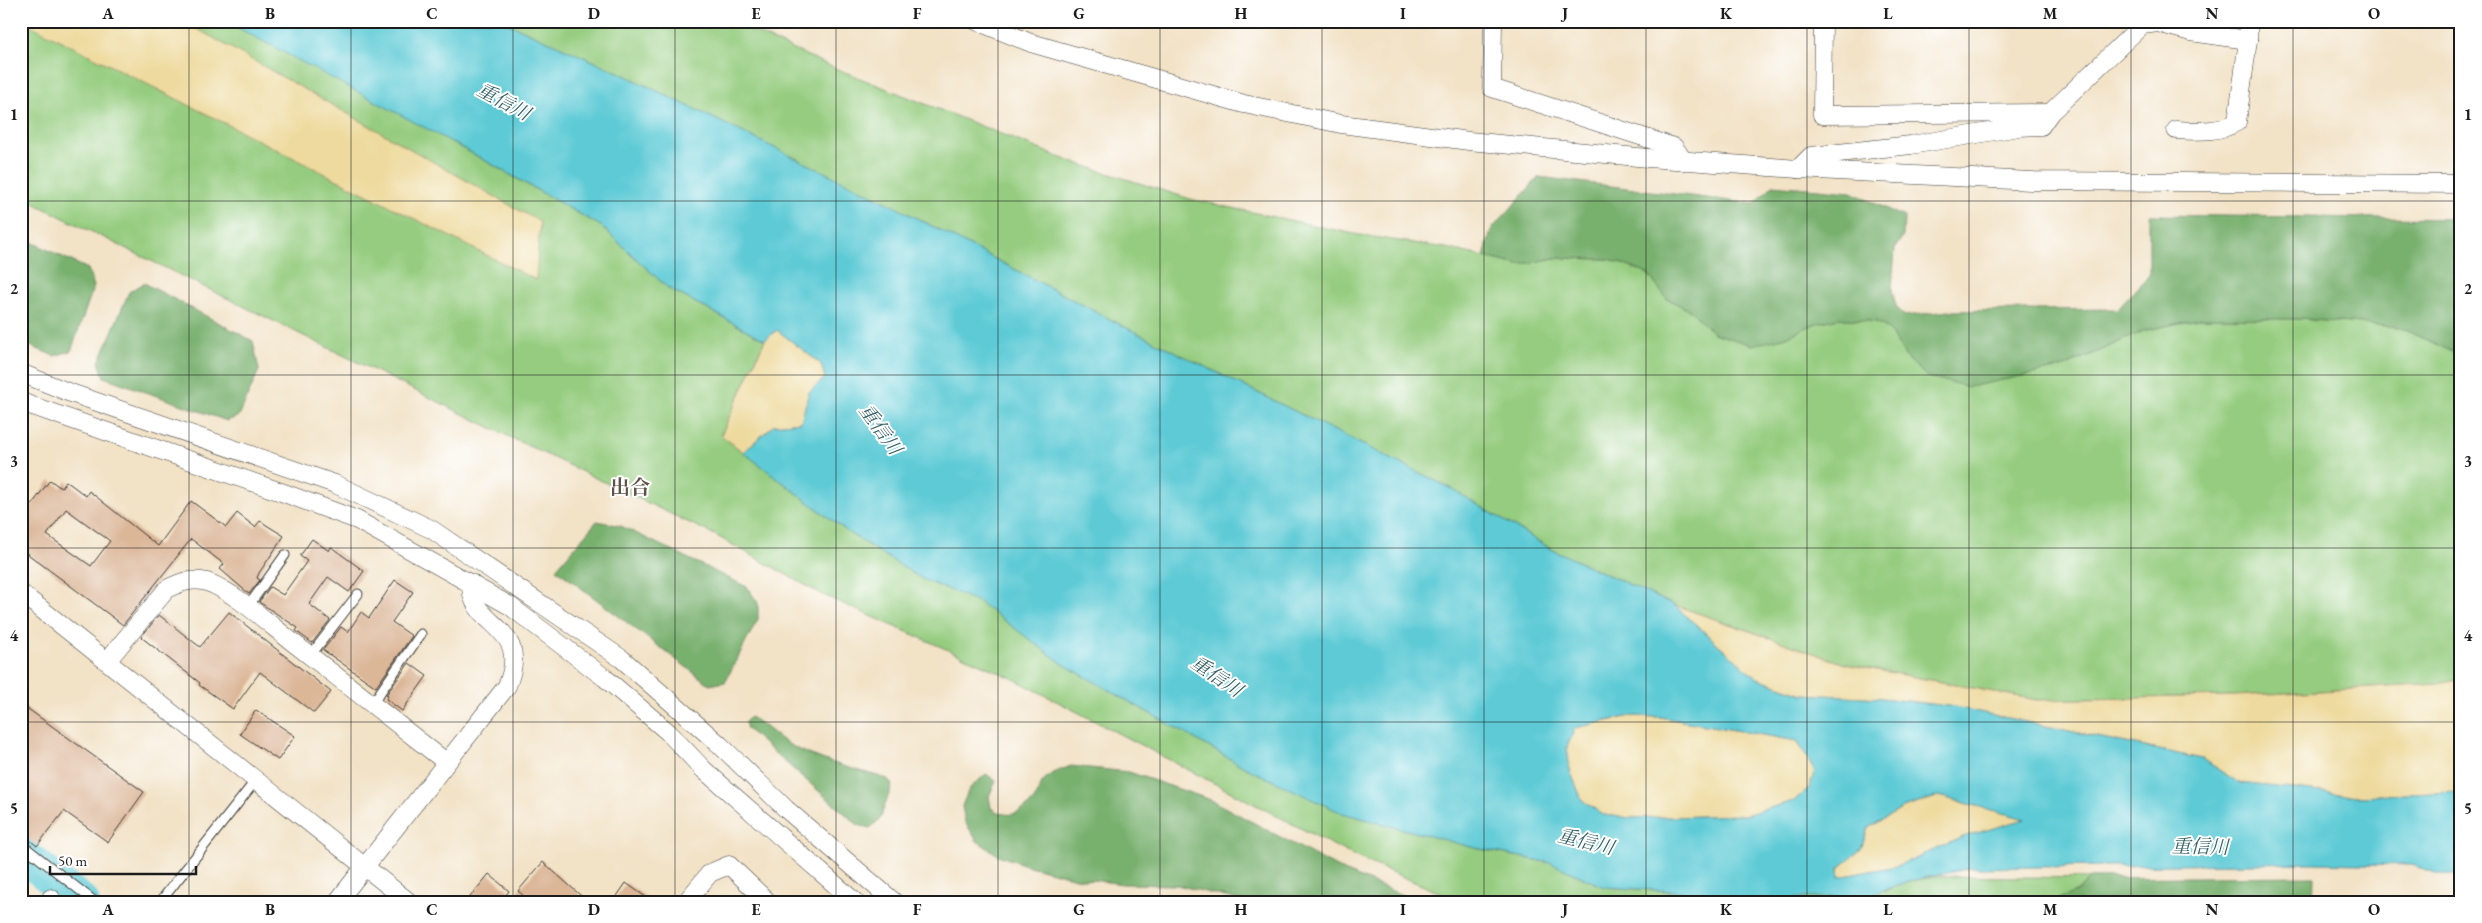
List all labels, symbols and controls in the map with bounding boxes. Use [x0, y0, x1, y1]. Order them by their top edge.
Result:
text: A [101, 3, 114, 24]
text: B [265, 3, 275, 24]
text: C [426, 3, 438, 24]
text: D [588, 3, 600, 24]
text: E [751, 3, 761, 24]
text: F [913, 3, 922, 24]
text: G [1073, 3, 1085, 24]
text: H [1235, 3, 1248, 24]
text: I [1400, 3, 1406, 24]
text: J [1560, 3, 1568, 24]
text: K [1720, 3, 1733, 24]
text: L [1883, 3, 1893, 24]
text: M [2043, 3, 2058, 24]
text: N [2206, 3, 2219, 24]
text: O [2368, 3, 2380, 24]
water label: 重信川 [473, 77, 537, 127]
text: 1 [10, 104, 18, 125]
text: 1 [2464, 104, 2472, 125]
text: 2 [10, 278, 19, 299]
text: 2 [2464, 278, 2473, 299]
water label: 重信川 [854, 399, 909, 461]
text: 3 [10, 451, 18, 472]
text: 3 [2464, 451, 2472, 472]
district label: 出合 [610, 474, 650, 500]
text: 4 [10, 625, 19, 646]
text: 4 [2464, 625, 2473, 646]
water label: 重信川 [1186, 650, 1249, 704]
text: 5 [10, 798, 18, 819]
text: 5 [2464, 798, 2472, 819]
water label: 重信川 [1555, 822, 1618, 861]
water label: 重信川 [2171, 834, 2231, 860]
scale bar [50, 843, 196, 875]
text: 50 m [58, 851, 87, 870]
text: A [101, 899, 114, 920]
text: B [265, 899, 275, 920]
text: C [426, 899, 438, 920]
text: D [588, 899, 600, 920]
text: E [751, 899, 761, 920]
text: F [913, 899, 922, 920]
text: G [1073, 899, 1085, 920]
text: H [1235, 899, 1248, 920]
text: I [1400, 899, 1406, 920]
text: J [1560, 899, 1568, 920]
text: K [1720, 899, 1733, 920]
text: L [1883, 899, 1893, 920]
text: M [2043, 899, 2058, 920]
text: N [2206, 899, 2219, 920]
text: O [2368, 899, 2380, 920]

